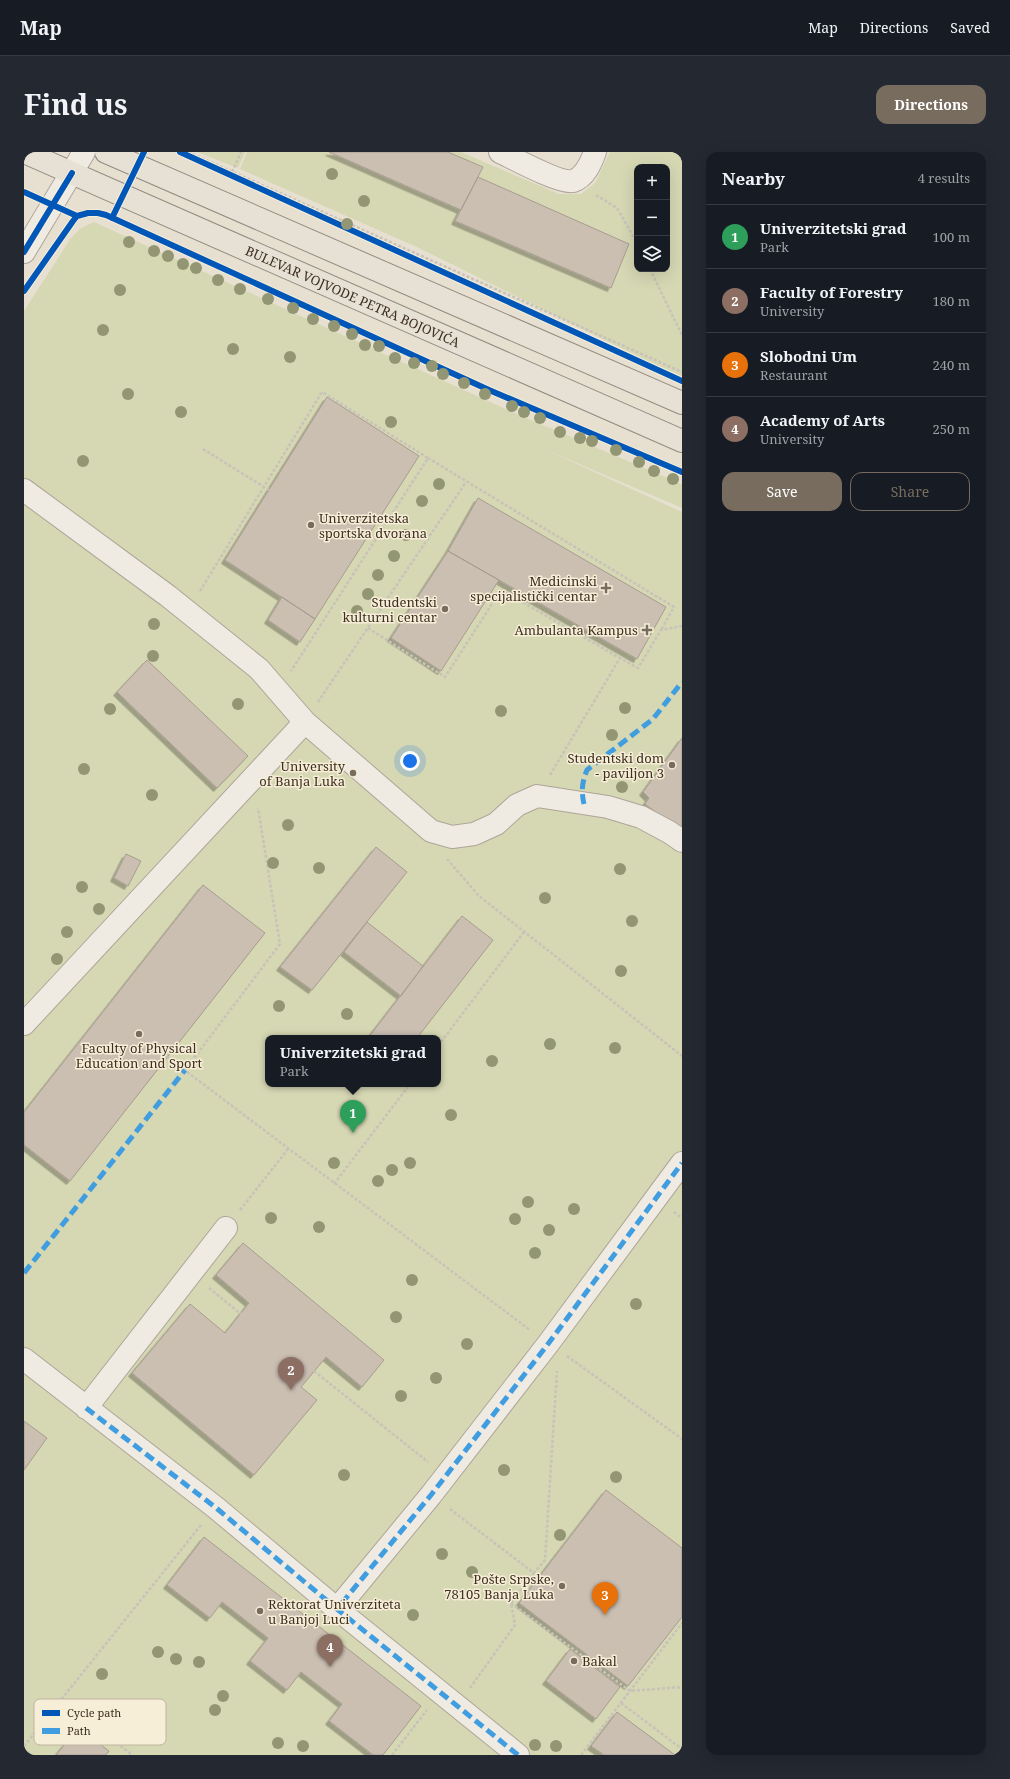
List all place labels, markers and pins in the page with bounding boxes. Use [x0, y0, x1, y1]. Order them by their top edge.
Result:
place label: Univerzitetska sportska dvorana [319, 509, 427, 542]
marker: Univerzitetska sportska dvorana [306, 520, 316, 530]
place label: Medicinski specijalistički centar [470, 572, 597, 605]
marker: Medicinski specijalistički centar [600, 582, 612, 594]
place label: Studentski kulturni centar [342, 593, 437, 626]
marker: Studentski kulturni centar [440, 604, 450, 614]
place label: Ambulanta Kampus [514, 621, 638, 639]
marker: Ambulanta Kampus [641, 624, 653, 636]
place label: Studentski dom - paviljon 3 [567, 749, 664, 782]
place label: University of Banja Luka [259, 757, 346, 790]
marker: Studentski dom - paviljon 3 [667, 760, 677, 770]
marker: University of Banja Luka [348, 768, 358, 778]
marker: Faculty of Physical Education and Sport [134, 1029, 144, 1039]
place label: Faculty of Physical Education and Sport [76, 1039, 203, 1072]
pin: 1 [340, 1100, 366, 1133]
pin: 2 [278, 1357, 304, 1390]
place label: Pošte Srpske, 78105 Banja Luka [444, 1570, 554, 1603]
marker: Pošte Srpske, 78105 Banja Luka [557, 1581, 567, 1591]
pin: 3 [592, 1582, 618, 1615]
place label: Rektorat Univerziteta u Banjoj Luci [268, 1595, 401, 1628]
marker: Rektorat Univerziteta u Banjoj Luci [255, 1606, 265, 1616]
pin: 4 [317, 1634, 343, 1667]
place label: Bakal [582, 1652, 617, 1670]
marker: Bakal [569, 1656, 579, 1666]

